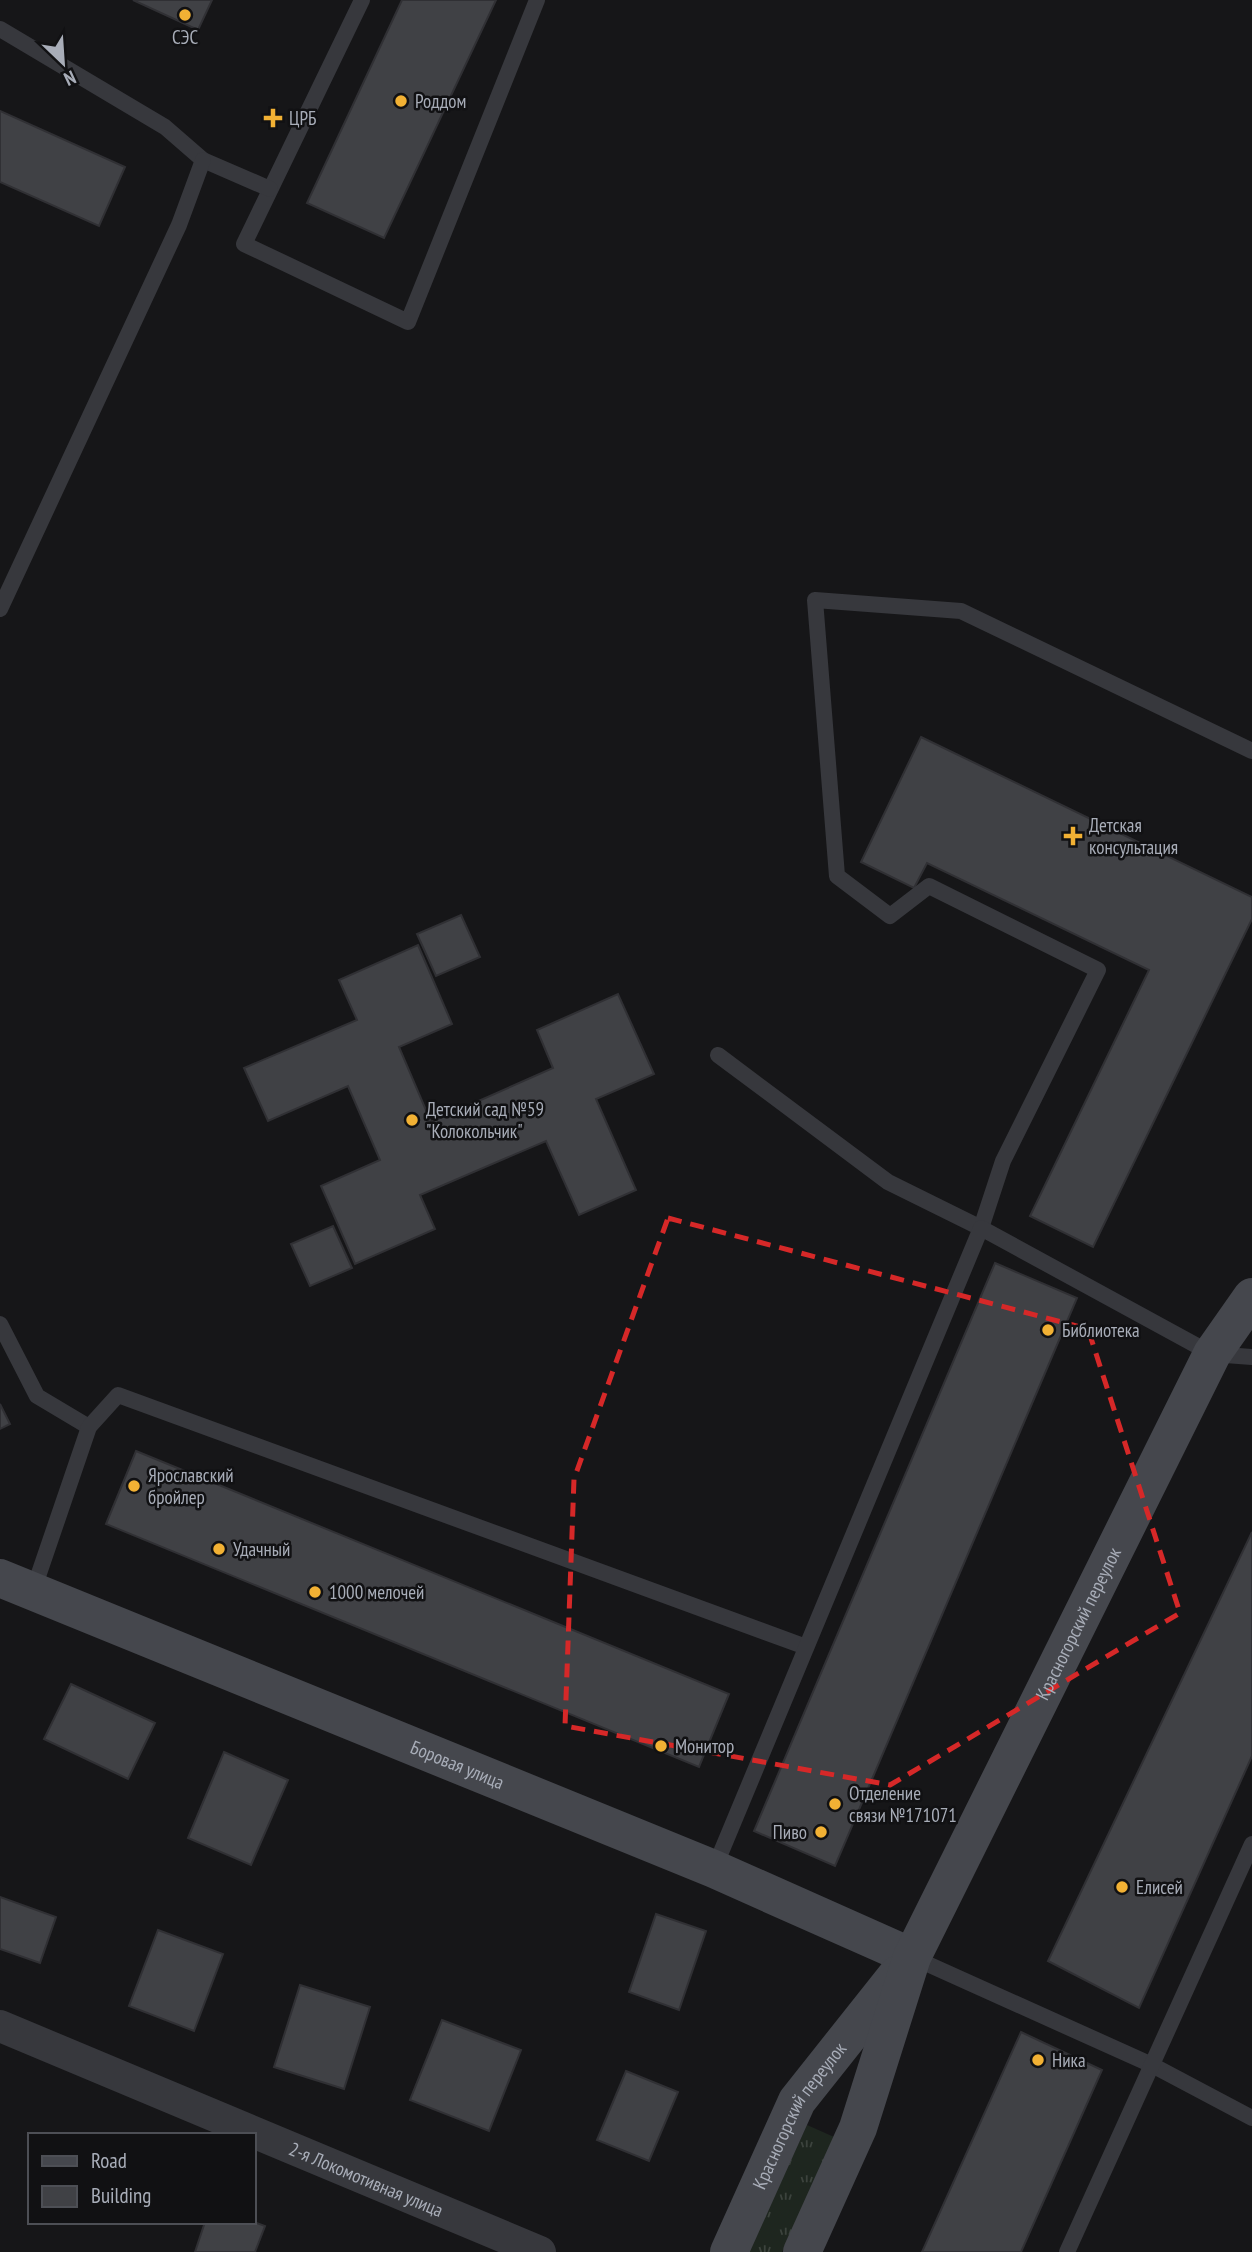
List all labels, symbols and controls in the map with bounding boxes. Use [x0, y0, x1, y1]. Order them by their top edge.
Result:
marker: СЭС [177, 7, 193, 23]
place label: СЭС [172, 25, 198, 49]
north arrow [28, 28, 98, 98]
text: N [60, 65, 80, 91]
place label: Роддом [415, 89, 466, 113]
marker: Роддом [393, 93, 409, 109]
place label: ЦРБ [289, 106, 317, 130]
marker: ЦРБ [263, 108, 283, 128]
place label: Детская консультация [1089, 813, 1178, 859]
marker: Детская консультация [1063, 826, 1083, 846]
place label: Детский сад №59 "Колокольчик" [426, 1097, 544, 1143]
marker: Детский сад №59 "Колокольчик" [404, 1112, 420, 1128]
place label: Библиотека [1062, 1318, 1140, 1342]
marker: Библиотека [1040, 1322, 1056, 1338]
place label: Ярославский бройлер [148, 1463, 234, 1509]
marker: Ярославский бройлер [126, 1478, 142, 1494]
place label: Удачный [233, 1537, 290, 1561]
marker: Удачный [211, 1541, 227, 1557]
street label: Красногорский переулок [1030, 1543, 1126, 1704]
place label: 1000 мелочей [329, 1580, 424, 1604]
marker: 1000 мелочей [307, 1584, 323, 1600]
place label: Монитор [675, 1734, 734, 1758]
street label: Боровая улица [407, 1735, 508, 1794]
marker: Монитор [653, 1738, 669, 1754]
place label: Отделение связи №171071 [849, 1781, 957, 1827]
marker: Отделение связи №171071 [827, 1796, 843, 1812]
place label: Пиво [773, 1820, 807, 1844]
marker: Пиво [813, 1824, 829, 1840]
place label: Елисей [1136, 1875, 1183, 1899]
marker: Елисей [1114, 1879, 1130, 1895]
street label: Красногорский переулок [747, 2037, 852, 2193]
place label: Ника [1052, 2048, 1085, 2072]
marker: Ника [1030, 2052, 1046, 2068]
legend [28, 2133, 256, 2224]
street label: 2-я Локомотивная улица [286, 2136, 447, 2222]
text: Road [91, 2147, 127, 2174]
text: Building [91, 2182, 151, 2209]

